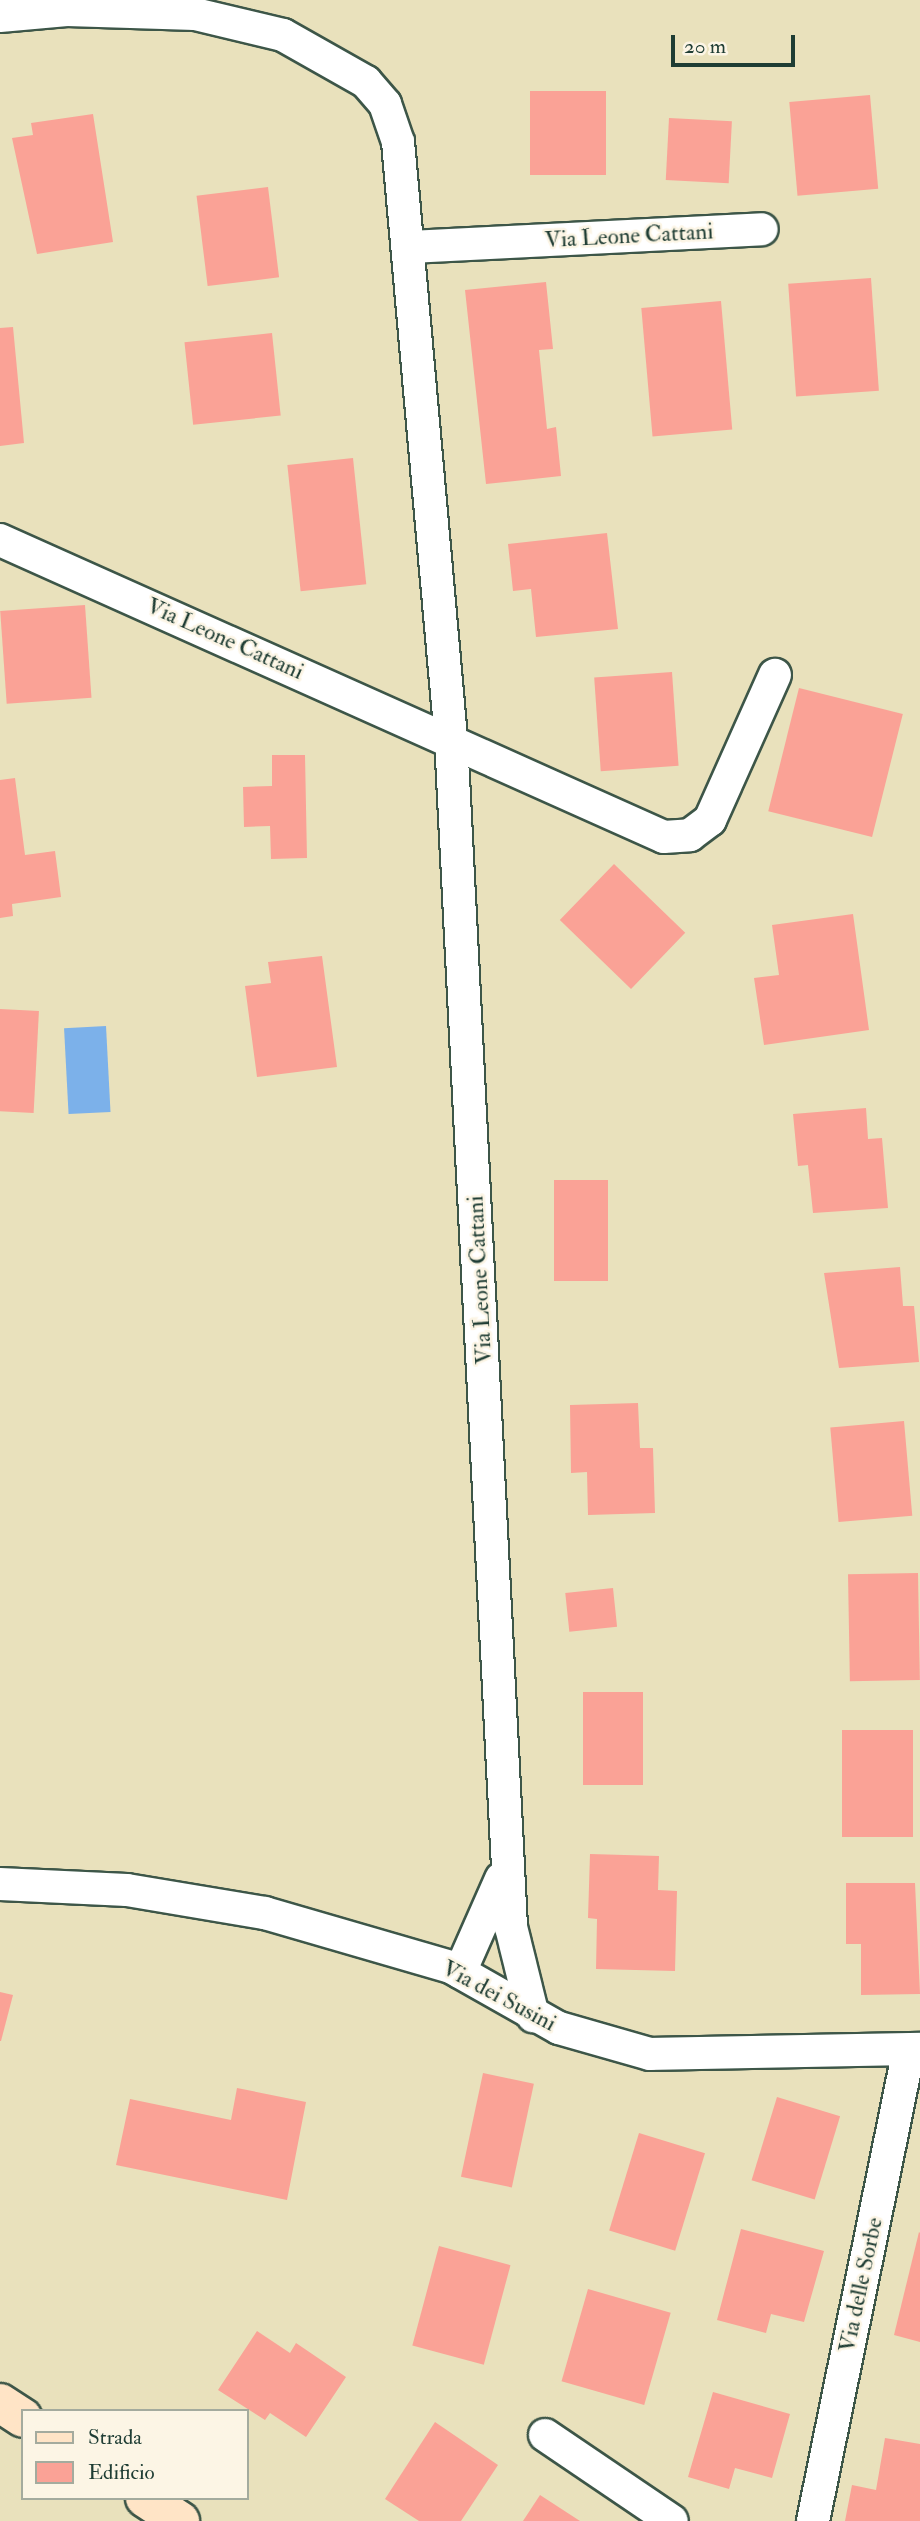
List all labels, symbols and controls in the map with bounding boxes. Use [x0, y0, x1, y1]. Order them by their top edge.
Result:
scale bar [675, 21, 799, 65]
text: 20 m [684, 33, 726, 60]
street label: Via Leone Cattani [544, 218, 714, 254]
street label: Via Leone Cattani [142, 592, 308, 686]
street label: Via Leone Cattani [462, 1195, 498, 1365]
street label: Via dei Susini [437, 1954, 561, 2038]
street label: Via delle Sorbe [833, 2215, 889, 2355]
legend [21, 2409, 248, 2500]
text: Strada [88, 2424, 142, 2451]
text: Edificio [88, 2459, 155, 2486]

